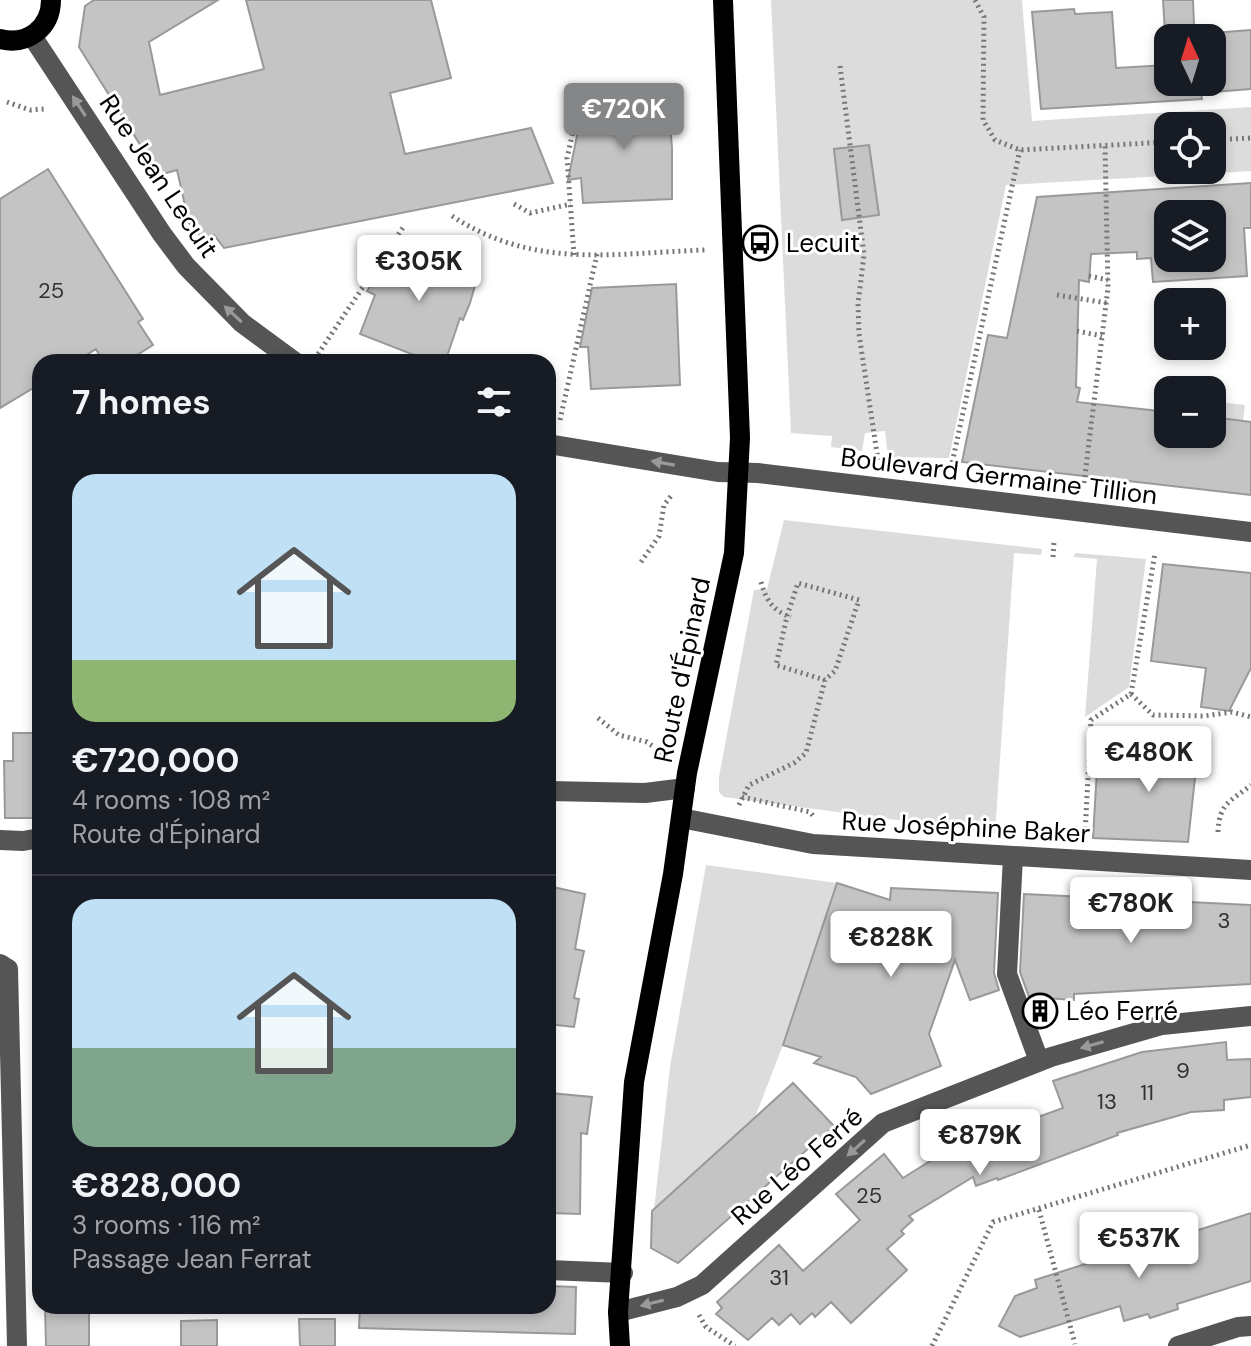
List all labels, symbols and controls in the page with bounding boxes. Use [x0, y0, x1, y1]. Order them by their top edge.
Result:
north arrow [1154, 24, 1226, 96]
map controls [1154, 24, 1226, 448]
pin: €720K [568, 83, 680, 151]
street label: Rue Jean Lecuit [92, 88, 226, 264]
text: €720K [582, 92, 666, 126]
one-way arrow [73, 95, 87, 117]
button: locate [1154, 112, 1226, 184]
button: layers [1154, 200, 1226, 272]
bus stop icon: Lecuit [741, 224, 779, 262]
place label: Lecuit [786, 226, 860, 260]
pin: €305K [363, 235, 475, 303]
text: €305K [375, 244, 463, 278]
house number: 25 [38, 276, 64, 305]
button: + [1154, 288, 1226, 360]
one-way arrow [224, 306, 243, 324]
button: − [1154, 376, 1226, 448]
text: 7 homes [72, 380, 211, 425]
icon: filters [472, 380, 516, 424]
street label: Boulevard Germaine Tillion [839, 440, 1159, 512]
one-way arrow [650, 456, 675, 468]
icon: home [222, 526, 366, 670]
street label: Route d'Épinard [646, 574, 718, 766]
pin: €480K [1093, 726, 1205, 794]
text: €480K [1104, 735, 1194, 769]
text: €720,000 [72, 738, 239, 783]
text: 4 rooms · 108 m² [72, 783, 270, 817]
street label: Rue Joséphine Baker [841, 804, 1091, 850]
text: Route d'Épinard [72, 817, 261, 851]
pin: €780K [1075, 877, 1187, 945]
text: €780K [1088, 886, 1174, 920]
house number: 3 [1217, 906, 1231, 935]
pin: €828K [835, 911, 947, 979]
text: €828K [848, 920, 934, 954]
icon: home [222, 951, 366, 1095]
building icon: Léo Ferré [1021, 992, 1059, 1030]
place label: Léo Ferré [1066, 994, 1178, 1028]
one-way arrow [1080, 1039, 1104, 1052]
house number: 9 [1176, 1056, 1190, 1085]
house number: 11 [1140, 1078, 1154, 1107]
house number: 13 [1097, 1087, 1117, 1116]
street label: Rue Léo Ferré [724, 1099, 870, 1233]
pin: €879K [924, 1109, 1036, 1177]
text: €879K [938, 1118, 1022, 1152]
one-way arrow [846, 1138, 865, 1156]
text: €828,000 [72, 1163, 241, 1208]
house number: 25 [856, 1181, 882, 1210]
text: 3 rooms · 116 m² [72, 1208, 261, 1242]
pin: €537K [1083, 1212, 1195, 1280]
text: €537K [1097, 1221, 1181, 1255]
text: Passage Jean Ferrat [72, 1242, 312, 1276]
house number: 31 [769, 1263, 789, 1292]
one-way arrow [639, 1298, 664, 1310]

